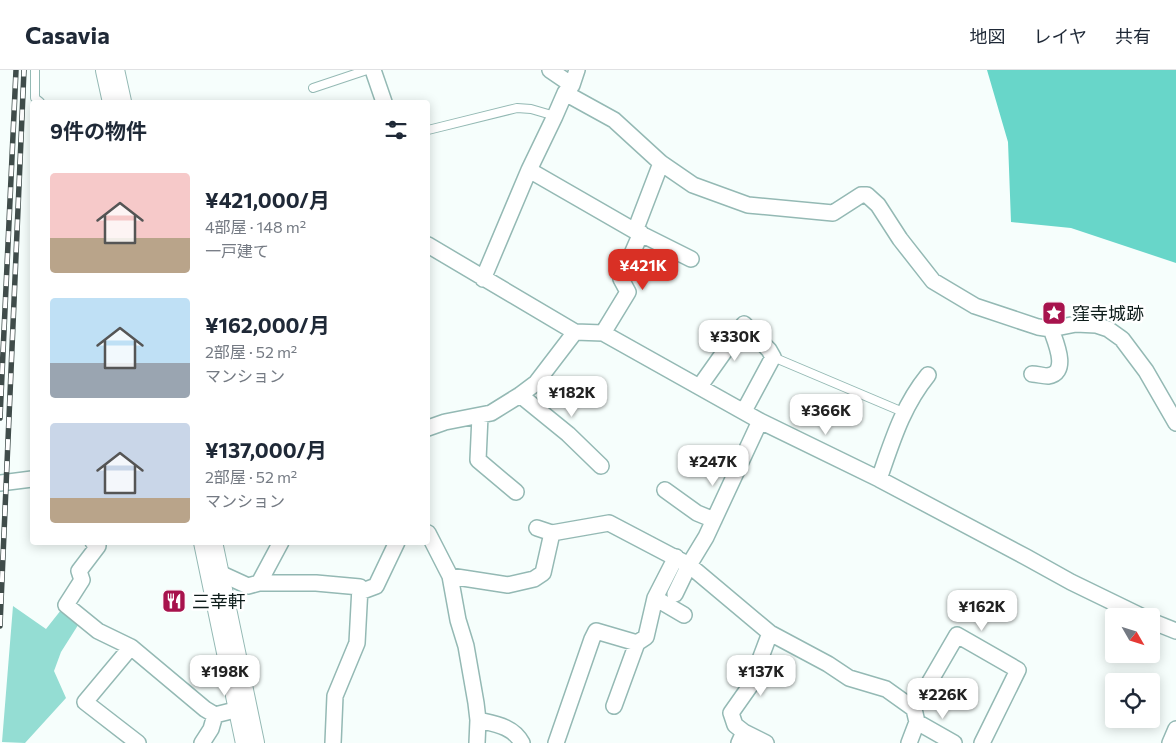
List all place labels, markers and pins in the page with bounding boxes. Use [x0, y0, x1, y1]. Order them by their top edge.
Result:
pin: ¥421K [608, 248, 678, 291]
place icon: 窪寺城跡 [1041, 300, 1067, 326]
place label: 窪寺城跡 [1072, 302, 1144, 324]
pin: ¥330K [700, 320, 770, 362]
pin: ¥182K [537, 376, 607, 418]
pin: ¥366K [791, 394, 861, 436]
pin: ¥247K [678, 444, 748, 487]
restaurant icon: 三幸軒 [161, 588, 187, 614]
place label: 三幸軒 [192, 590, 246, 612]
pin: ¥162K [947, 590, 1017, 632]
pin: ¥198K [190, 654, 260, 697]
pin: ¥137K [726, 654, 796, 697]
pin: ¥226K [908, 678, 978, 720]

